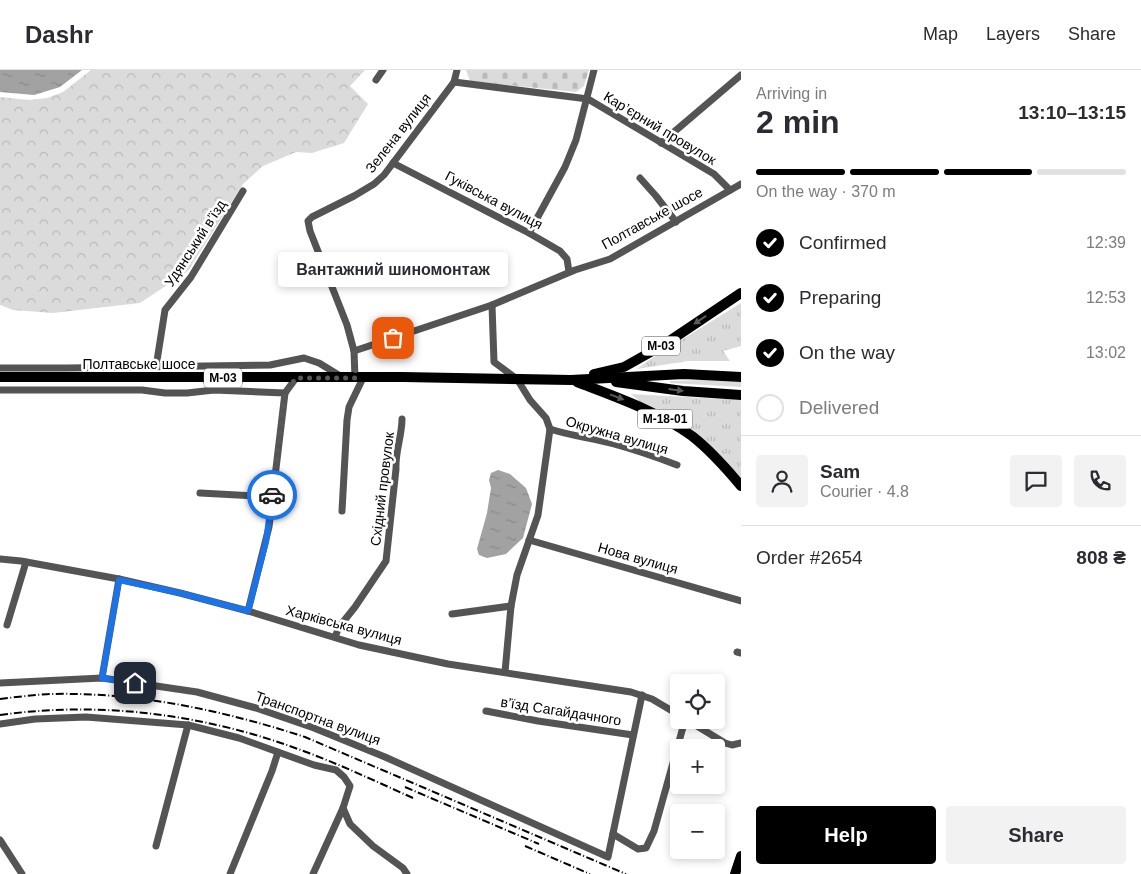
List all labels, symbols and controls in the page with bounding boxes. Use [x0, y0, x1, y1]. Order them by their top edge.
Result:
text: Dashr [25, 21, 93, 48]
text: Map [923, 24, 958, 44]
text: Layers [986, 24, 1040, 44]
text: Share [1068, 24, 1116, 44]
text: Arriving in [756, 85, 827, 102]
street label: Кар’єрний провулок [601, 88, 720, 168]
street label: Зелена вулиця [362, 90, 434, 176]
text: 13:10–13:15 [1018, 102, 1126, 123]
text: 2 min [756, 104, 840, 140]
street label: Гуківська вулиця [443, 168, 545, 232]
street label: Полтавське шосе [599, 183, 706, 252]
text: On the way · 370 m [756, 183, 896, 200]
street label: Удянський в’їзд [161, 197, 229, 289]
icon: check [756, 229, 784, 257]
text: Confirmed [799, 232, 887, 253]
text: 12:39 [1086, 234, 1126, 251]
callout: Вантажний шиномонтаж [278, 253, 508, 288]
text: Вантажний шиномонтаж [296, 261, 490, 278]
icon: check [756, 284, 784, 312]
text: Preparing [799, 287, 881, 308]
text: 12:53 [1086, 289, 1126, 306]
one-way arrow [694, 315, 707, 325]
pin [372, 317, 414, 359]
icon: bag [379, 324, 407, 352]
road number: М-03 [642, 336, 680, 356]
icon: check [756, 339, 784, 367]
text: On the way [799, 342, 895, 363]
text: 13:02 [1086, 344, 1126, 361]
street label: Полтавське шосе [82, 356, 196, 372]
road number: М-03 [204, 368, 242, 388]
one-way arrow [668, 386, 684, 394]
one-way arrow [610, 393, 625, 401]
text: Delivered [799, 397, 879, 418]
road number: М-18-01 [638, 409, 692, 428]
street label: Окружна вулиця [564, 413, 670, 457]
street label: Східний провулок [367, 430, 397, 547]
button: person [756, 455, 808, 507]
button: chat [1010, 455, 1062, 507]
button: phone [1074, 455, 1126, 507]
text: Sam [820, 461, 860, 482]
courier [247, 470, 297, 520]
icon: car [258, 481, 286, 509]
text: Courier · 4.8 [820, 483, 909, 500]
street label: Нова вулиця [596, 539, 680, 577]
text: Order #2654 [756, 547, 863, 568]
text: 808 ₴ [1076, 547, 1126, 568]
street label: Харківська вулиця [284, 602, 404, 648]
pin [114, 662, 156, 704]
icon: home [121, 669, 149, 697]
map controls [670, 674, 725, 859]
button: locate [670, 674, 725, 729]
street label: Транспортна вулиця [253, 688, 383, 748]
street label: в’їзд Сагайдачного [499, 694, 623, 728]
button: + [670, 739, 725, 794]
button: − [670, 804, 725, 859]
button: Help [756, 806, 936, 864]
button: Share [946, 806, 1126, 864]

